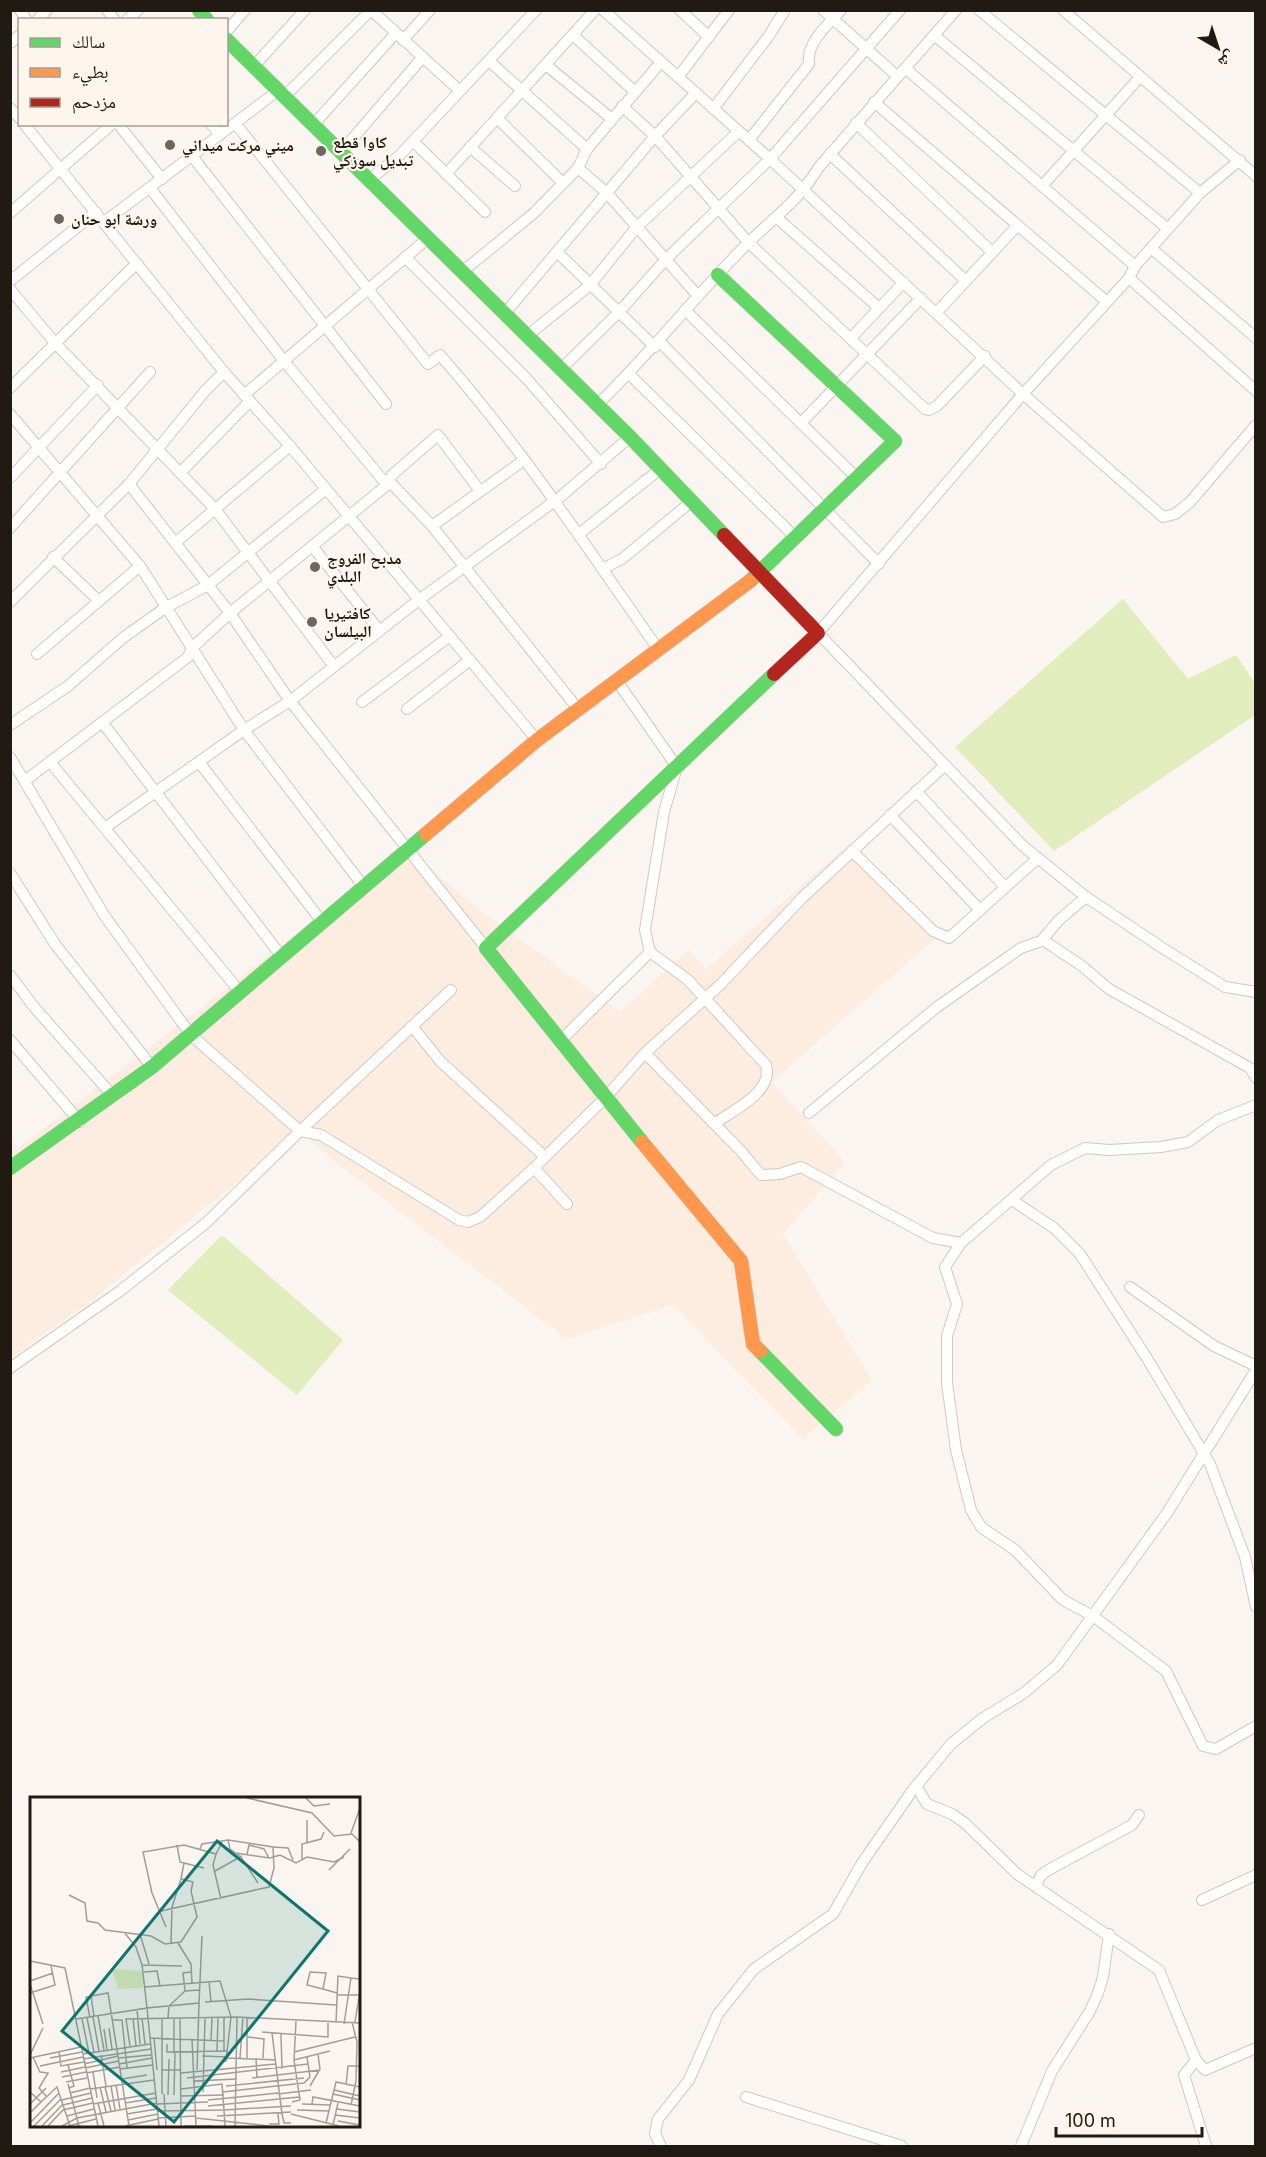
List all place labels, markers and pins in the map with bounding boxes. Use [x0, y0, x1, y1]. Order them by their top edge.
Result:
place label: كاوا قطع تبديل سوزكي [333, 132, 414, 173]
place label: ميني مركت ميداني [182, 135, 294, 158]
marker: ميني مركت ميداني [163, 138, 177, 152]
marker: كاوا قطع تبديل سوزكي [314, 144, 328, 158]
place label: ورشة ابو حنان [71, 209, 157, 229]
marker: ورشة ابو حنان [52, 212, 66, 226]
place label: مدبح الفروج البلدي [327, 548, 401, 589]
marker: مدبح الفروج البلدي [308, 560, 322, 574]
place label: كافتيريا البيلسان [324, 603, 372, 641]
marker: كافتيريا البيلسان [305, 615, 319, 629]

